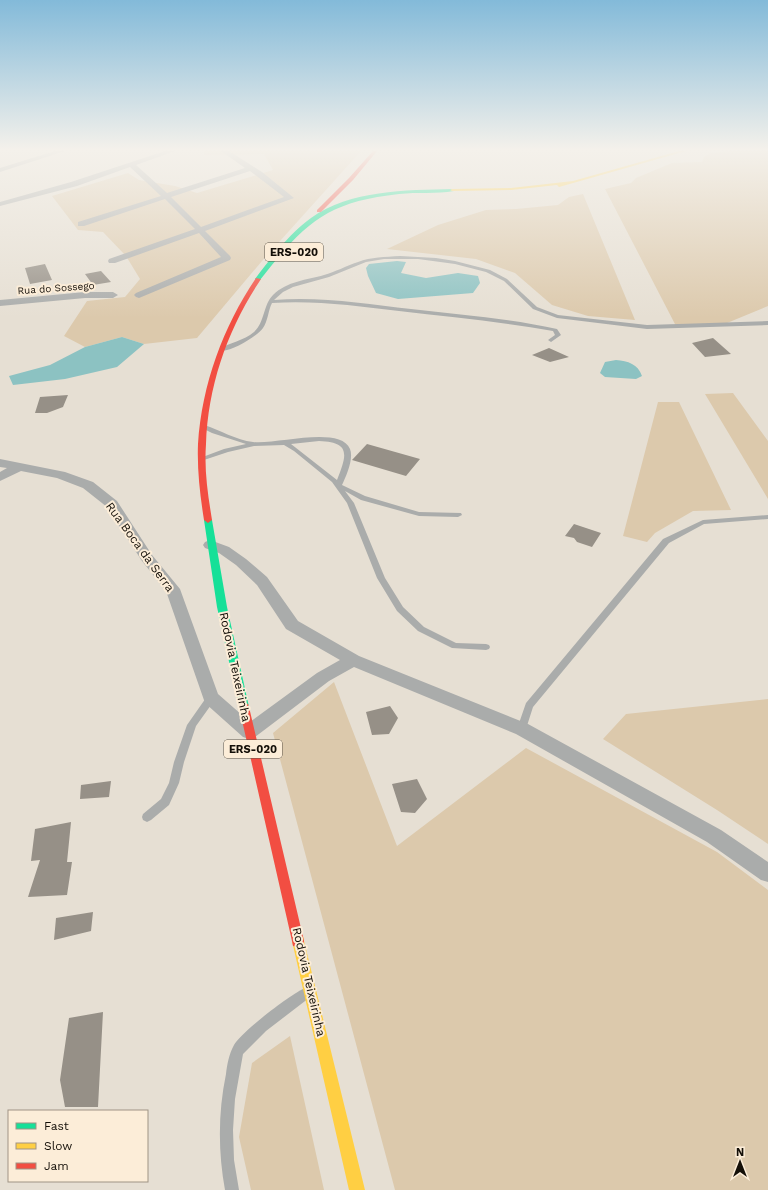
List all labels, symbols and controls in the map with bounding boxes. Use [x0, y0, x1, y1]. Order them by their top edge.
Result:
road number: ERS-020 [265, 243, 323, 261]
street label: Rua do Sossego [17, 280, 95, 296]
street label: Rua Boca da Serra [103, 499, 177, 595]
street label: Rodovia Teixeirinha [217, 611, 253, 723]
road number: ERS-020 [224, 740, 282, 758]
street label: Rodovia Teixeirinha [290, 926, 328, 1038]
legend [8, 1110, 148, 1182]
text: Fast [44, 1119, 69, 1133]
text: Slow [44, 1139, 72, 1153]
north arrow [720, 1142, 760, 1182]
text: N [736, 1146, 744, 1159]
text: Jam [44, 1159, 69, 1173]

